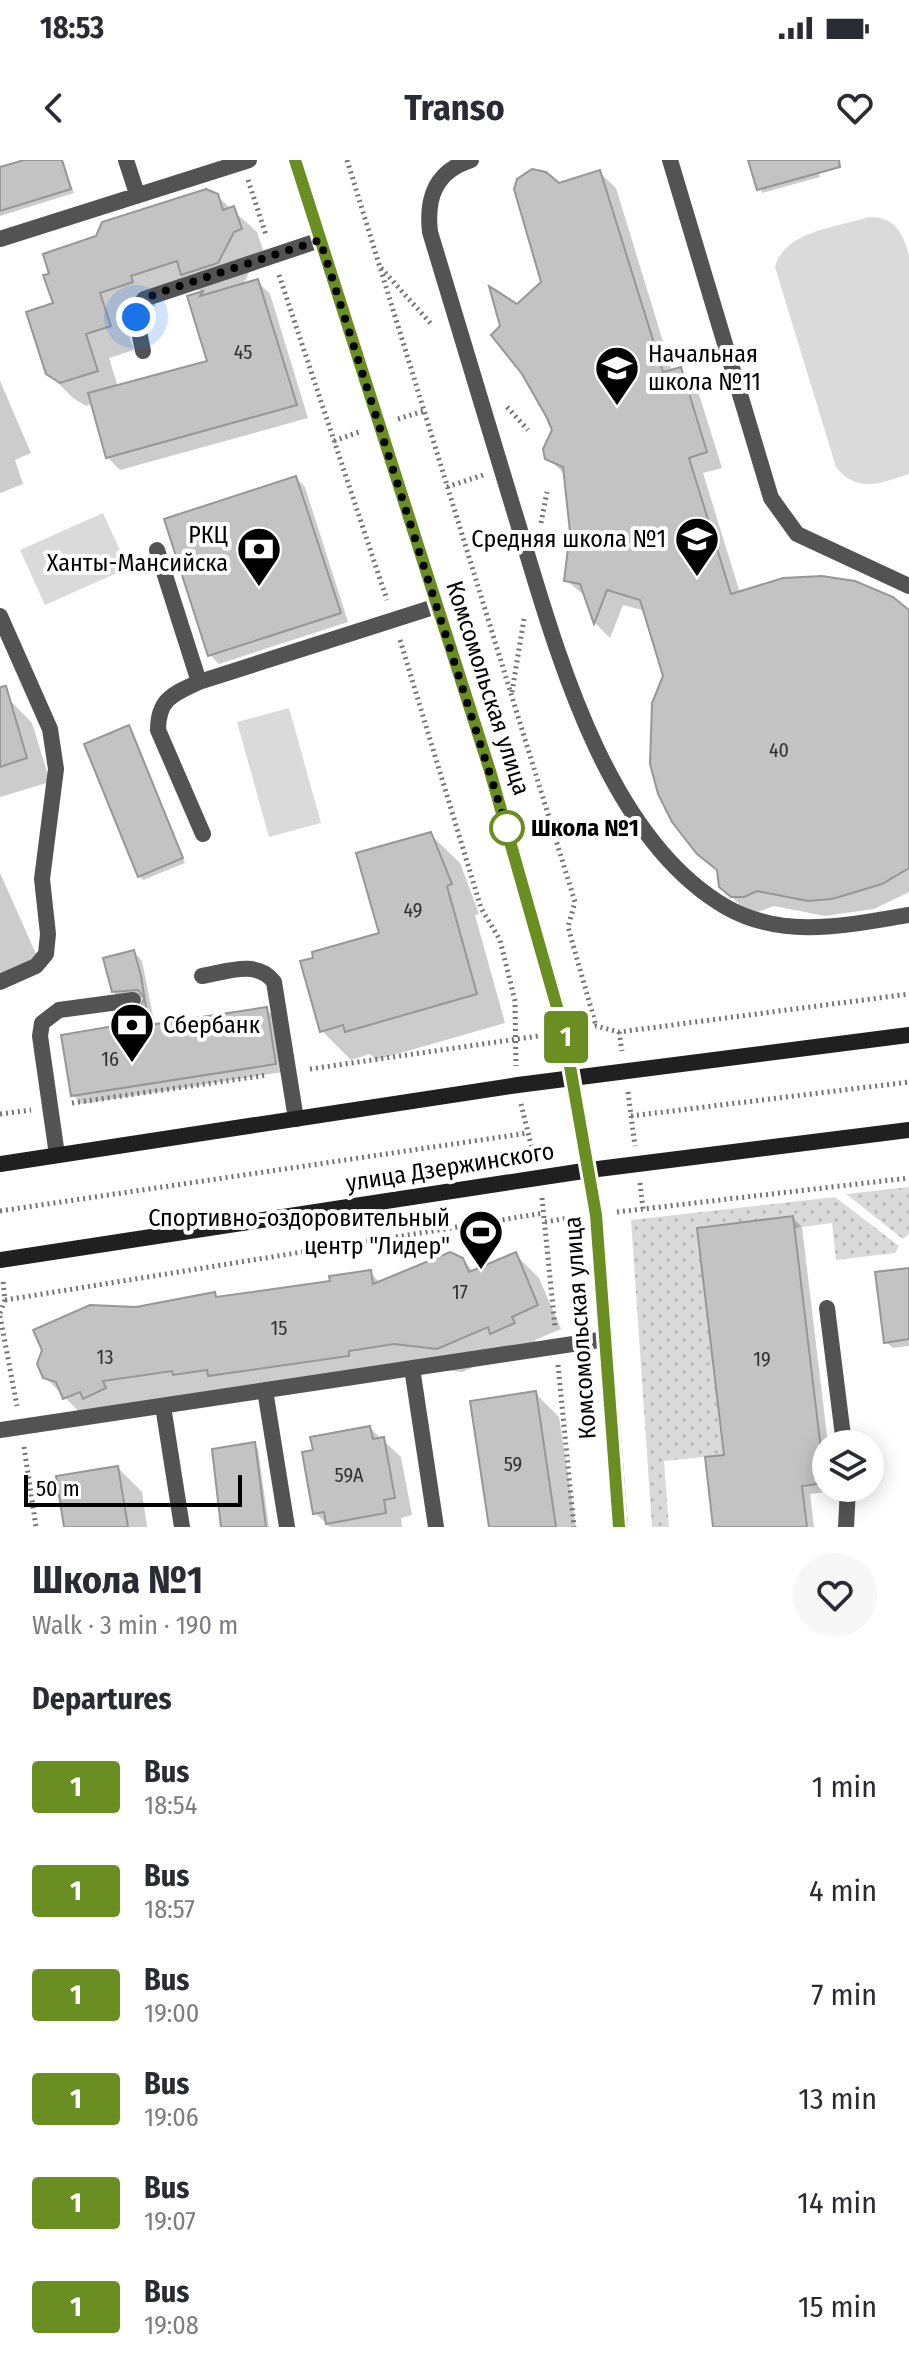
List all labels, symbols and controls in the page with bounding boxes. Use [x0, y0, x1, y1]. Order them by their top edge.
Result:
text: 18:53 [40, 10, 104, 46]
icon: back [32, 86, 76, 130]
text: Transo [404, 86, 505, 130]
icon: heart [833, 86, 877, 130]
your location [116, 297, 156, 337]
house number: 45 [234, 340, 252, 364]
place label: Начальная школа №11 [648, 340, 761, 396]
school or university icon: Начальная школа №11 [593, 344, 641, 407]
school or university icon: Средняя школа №1 [673, 515, 721, 578]
place label: РКЦ Ханты-Мансийска [47, 521, 228, 577]
bank icon: РКЦ Ханты-Мансийска [235, 525, 283, 588]
place label: Средняя школа №1 [471, 525, 666, 553]
street label: Комсомольская улица [440, 578, 536, 798]
house number: 40 [769, 738, 789, 762]
marker: Школа №1 [490, 811, 524, 845]
place label: Школа №1 [531, 814, 639, 842]
house number: 49 [403, 898, 423, 922]
bank icon: Сбербанк [108, 1001, 156, 1064]
place label: Сбербанк [163, 1011, 261, 1039]
line badge: 1 [540, 1011, 592, 1063]
text: 1 [560, 1020, 572, 1053]
house number: 16 [101, 1047, 119, 1071]
street label: улица Дзержинского [344, 1137, 556, 1197]
place label: Спортивно-оздоровительный центр "Лидер" [148, 1204, 450, 1260]
sports icon: Спортивно-оздоровительный центр "Лидер" [457, 1208, 505, 1271]
street label: Комсомольская улица [558, 1216, 602, 1440]
house number: 17 [452, 1280, 468, 1304]
house number: 15 [271, 1316, 287, 1340]
house number: 13 [97, 1345, 113, 1369]
house number: 19 [753, 1347, 771, 1371]
map controls [812, 1430, 884, 1502]
button: layers [812, 1430, 884, 1502]
house number: 59 [504, 1452, 522, 1476]
house number: 59А [335, 1463, 364, 1487]
scale bar [24, 1471, 242, 1507]
text: 50 m [36, 1475, 80, 1502]
button: heart [793, 1553, 877, 1637]
text: Школа №1 [32, 1557, 203, 1603]
text: Walk · 3 min · 190 m [32, 1610, 238, 1641]
text: Departures [32, 1681, 172, 1717]
text: Bus [144, 1754, 189, 1790]
text: 1 min [812, 1769, 877, 1805]
text: 1 [70, 1770, 82, 1803]
text: 18:54 [144, 1790, 197, 1821]
text: Bus [144, 1858, 189, 1894]
text: 4 min [809, 1873, 877, 1909]
text: 1 [70, 1874, 82, 1907]
text: 18:57 [144, 1894, 195, 1925]
text: Bus [144, 1962, 189, 1998]
text: 7 min [811, 1977, 877, 2013]
text: 1 [70, 1978, 82, 2011]
text: 19:00 [144, 1998, 199, 2029]
text: Bus [144, 2066, 189, 2102]
text: 13 min [798, 2081, 877, 2117]
text: 1 [70, 2082, 82, 2115]
text: 19:06 [144, 2102, 199, 2133]
text: Bus [144, 2170, 189, 2206]
text: 14 min [797, 2185, 877, 2221]
text: 1 [70, 2186, 82, 2219]
text: 19:07 [144, 2206, 196, 2237]
text: Bus [144, 2274, 189, 2310]
text: 15 min [798, 2289, 877, 2325]
text: 1 [70, 2290, 82, 2323]
text: 19:08 [144, 2310, 199, 2341]

